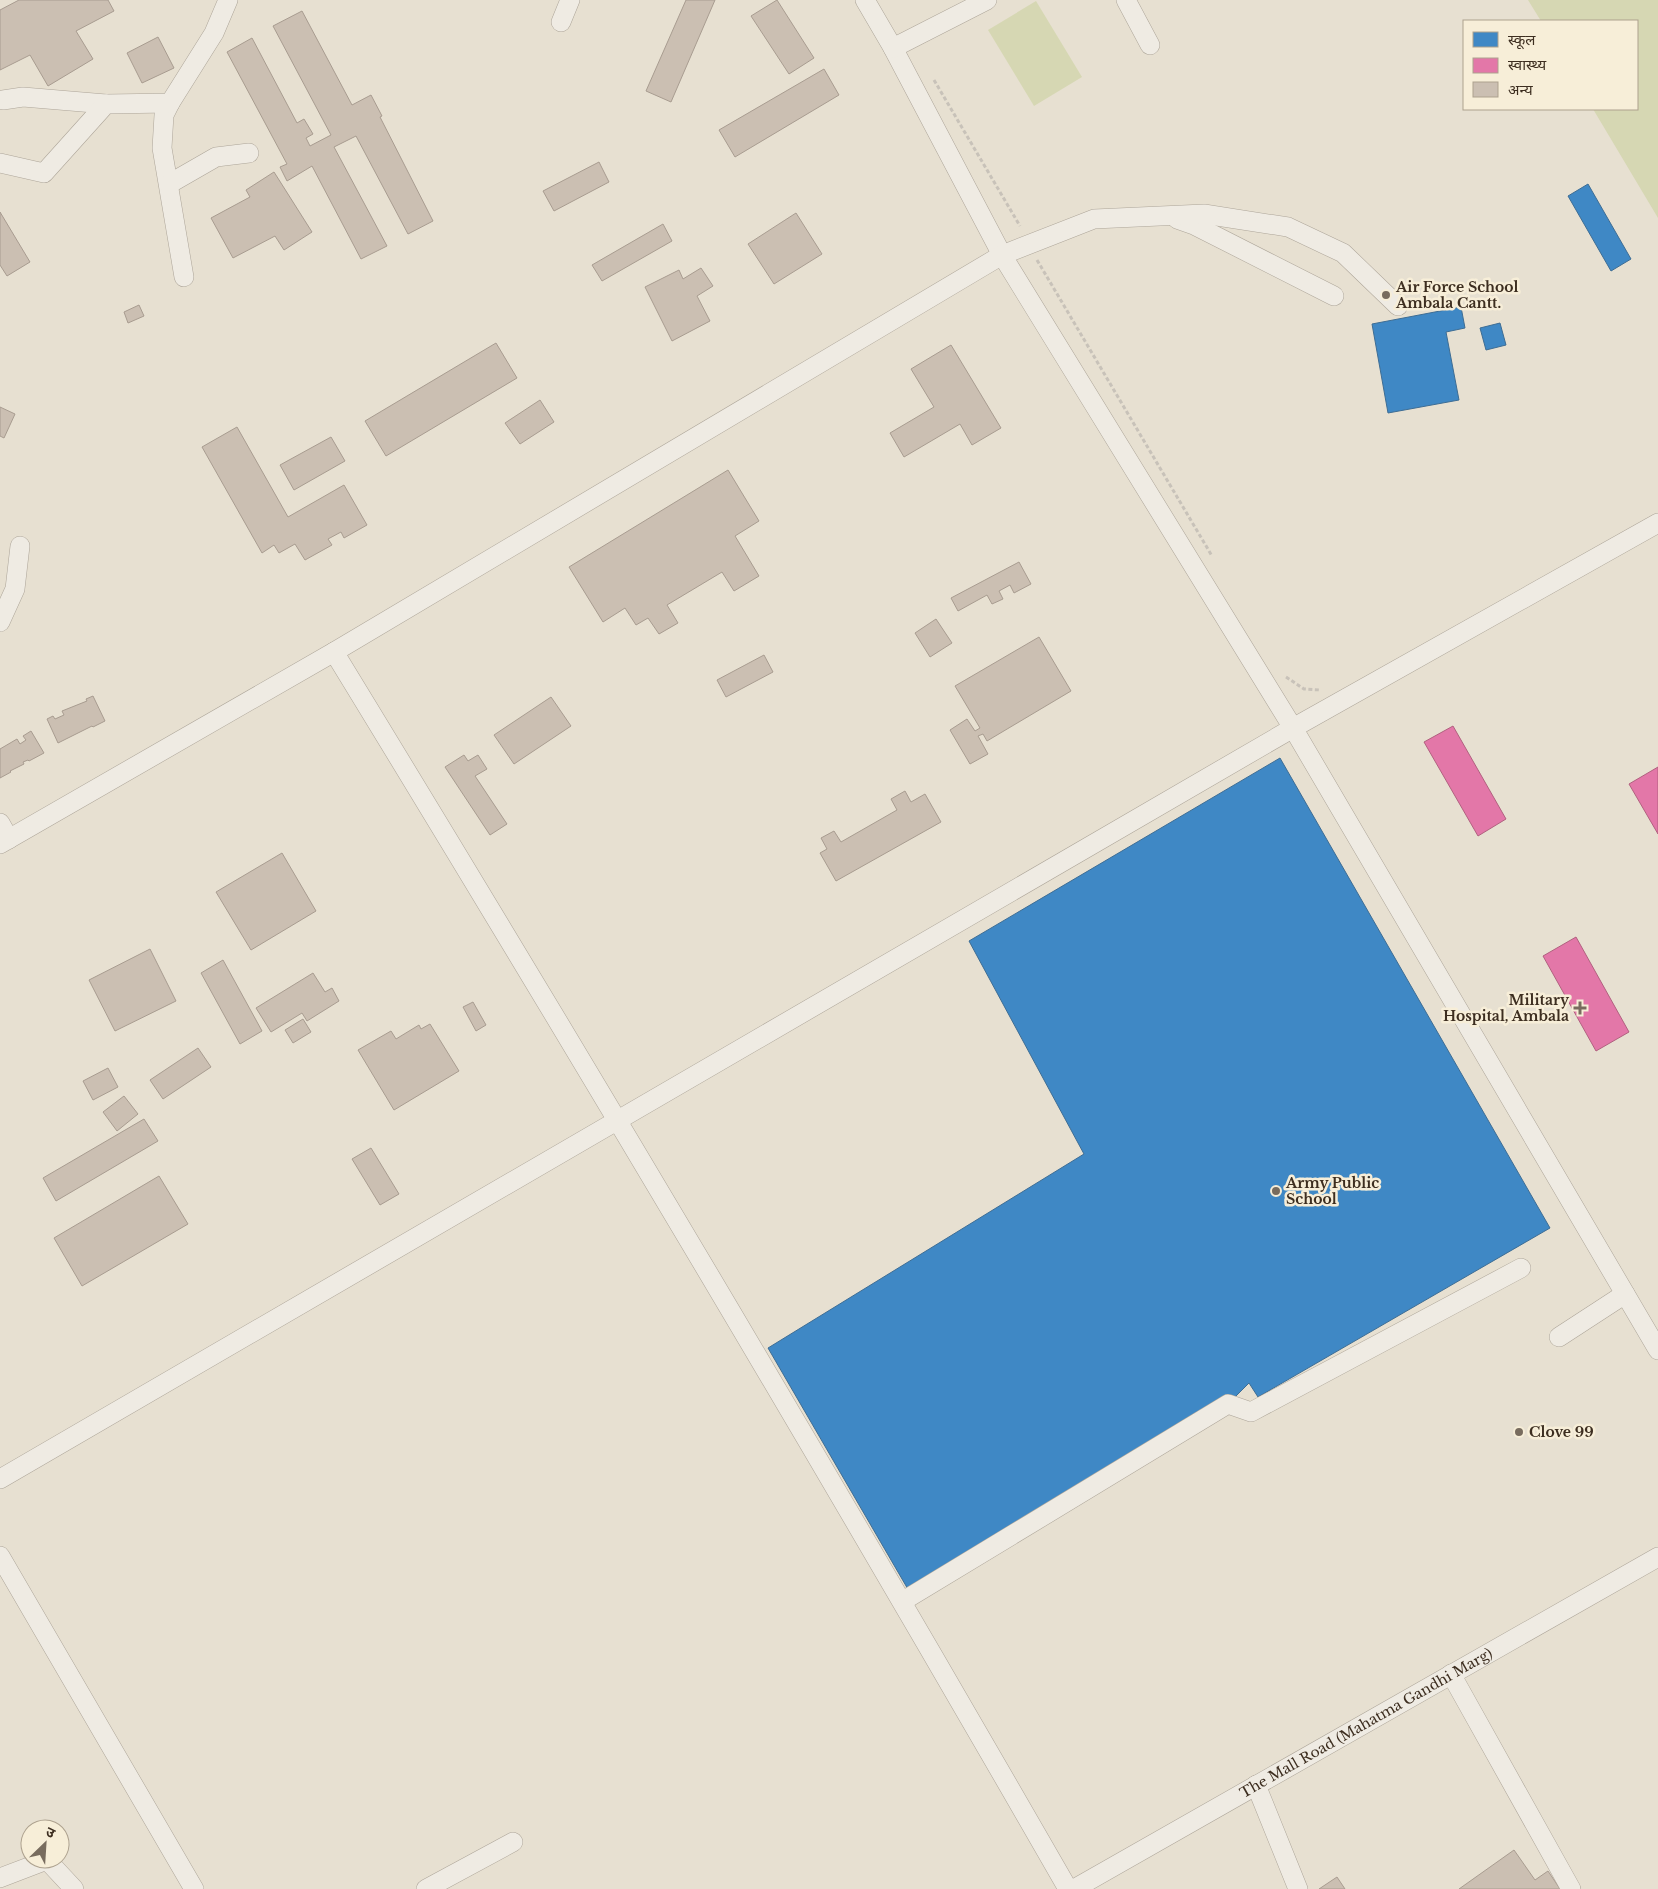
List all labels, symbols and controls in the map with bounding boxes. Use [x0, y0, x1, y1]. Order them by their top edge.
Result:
legend [1463, 20, 1638, 110]
text: स्कूल [1508, 30, 1536, 50]
text: स्वास्थ्य [1508, 55, 1546, 74]
text: अन्य [1508, 80, 1533, 99]
place label: Air Force School Ambala Cantt. [1395, 278, 1519, 312]
marker: Air Force School Ambala Cantt. [1380, 289, 1392, 301]
place label: Military Hospital, Ambala [1443, 991, 1570, 1025]
marker: Military Hospital, Ambala [1573, 1001, 1587, 1015]
place label: Army Public School [1285, 1174, 1379, 1208]
marker: Army Public School [1270, 1185, 1282, 1197]
place label: Clove 99 [1529, 1423, 1594, 1441]
marker: Clove 99 [1513, 1426, 1525, 1438]
street label: The Mall Road (Mahatma Gandhi Marg) [1237, 1644, 1496, 1802]
north arrow [20, 1819, 70, 1869]
text: उ [43, 1822, 59, 1842]

